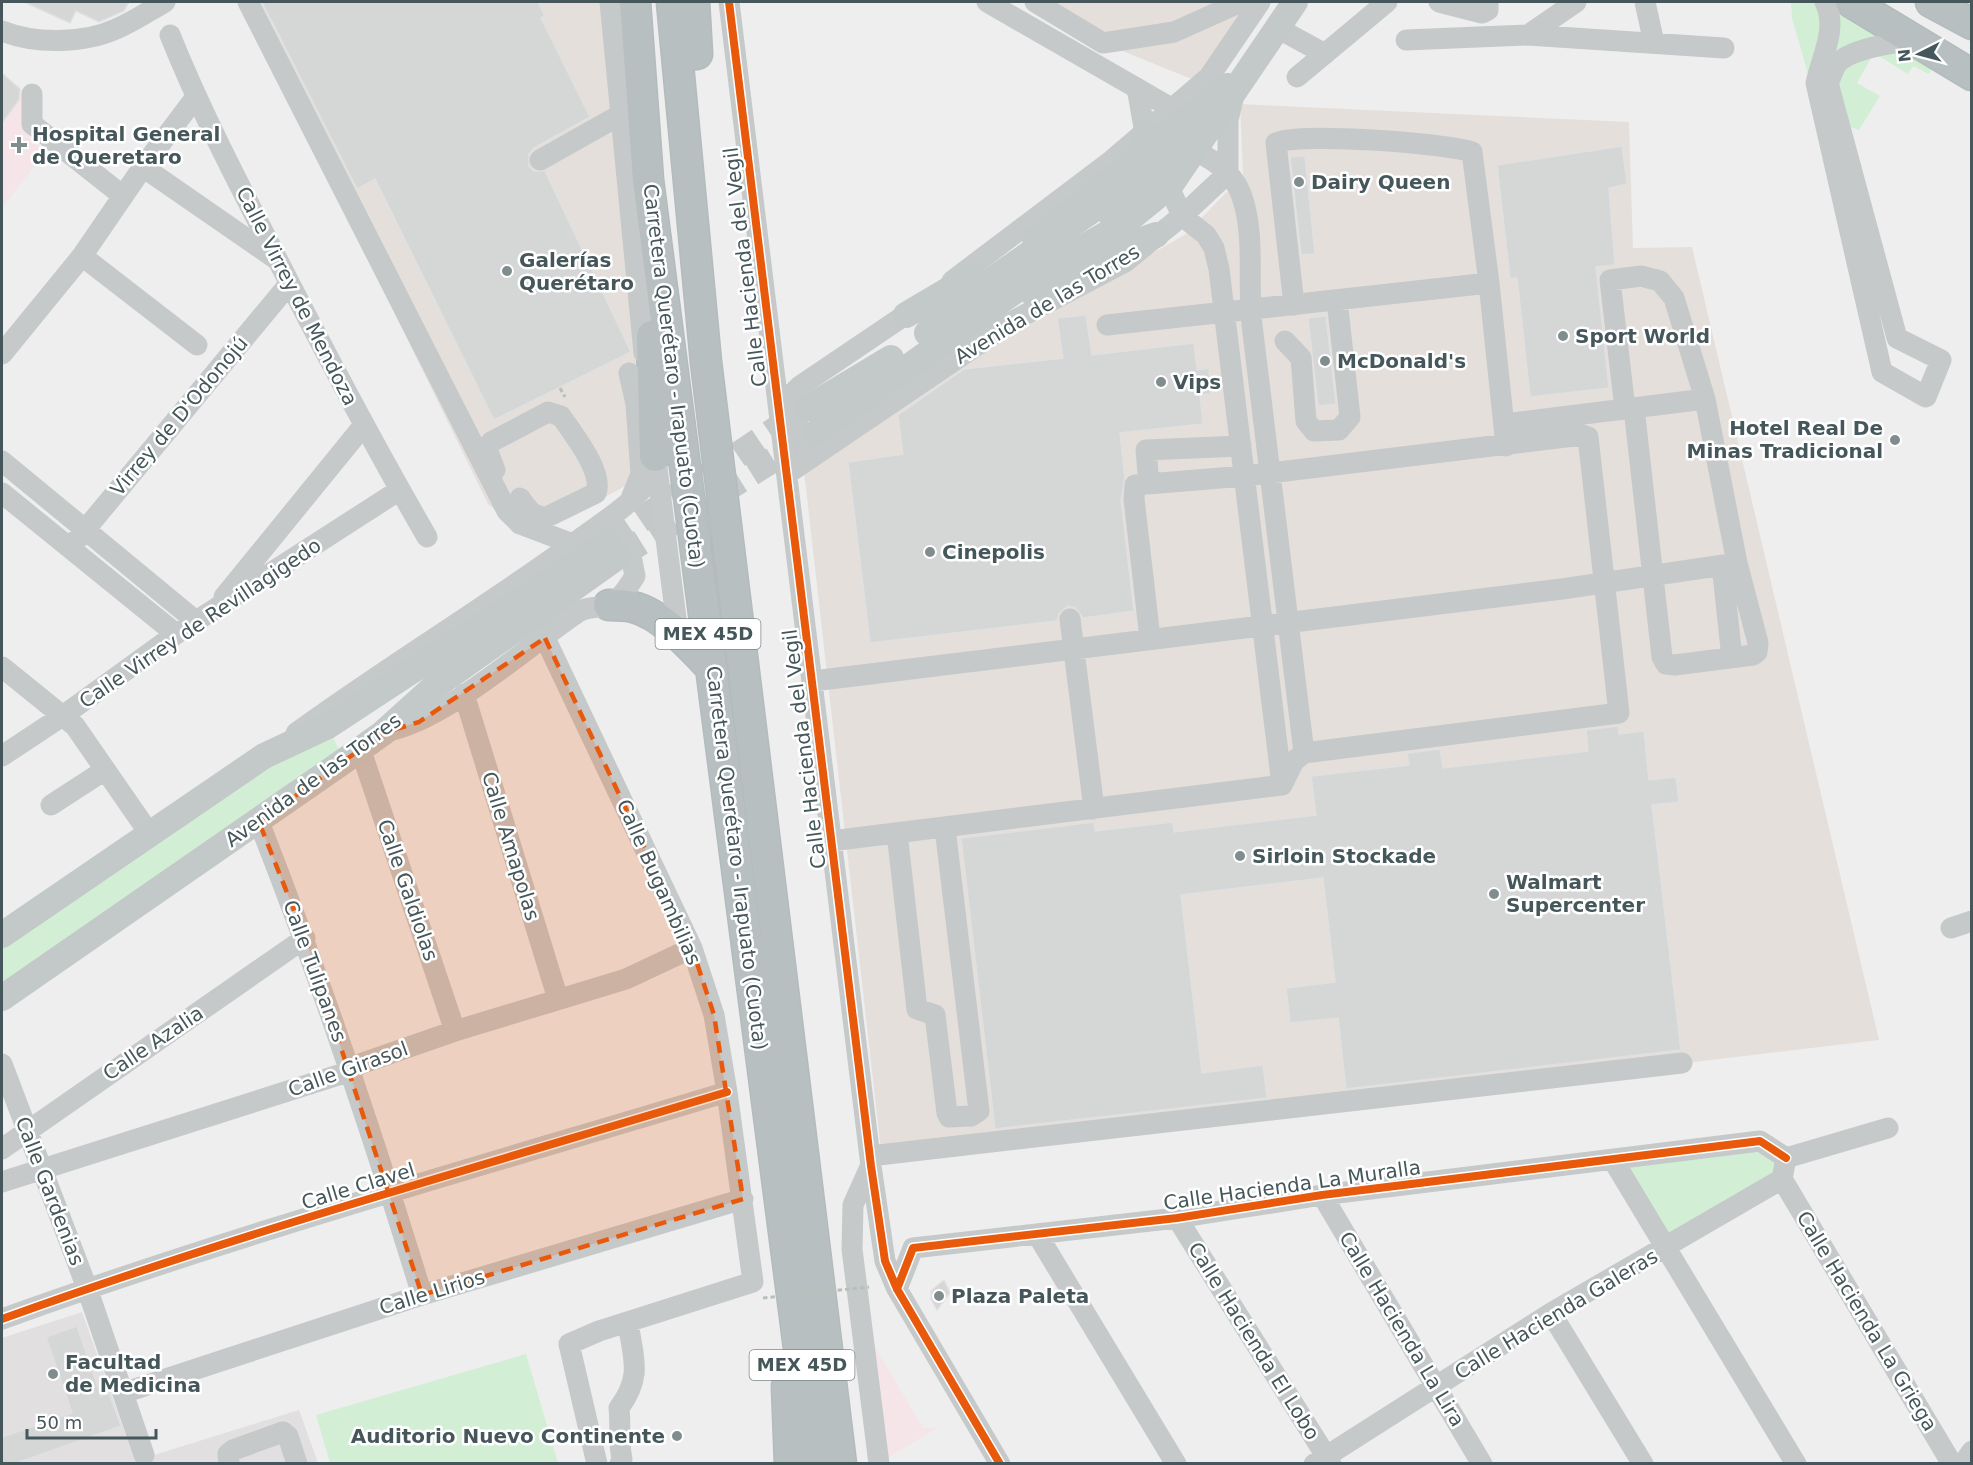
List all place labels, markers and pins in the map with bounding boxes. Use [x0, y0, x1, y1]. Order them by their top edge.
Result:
place label: Hospital General de Queretaro [32, 122, 220, 169]
marker: Hospital General de Queretaro [10, 136, 28, 154]
place label: Dairy Queen [1311, 170, 1450, 194]
marker: Dairy Queen [1292, 175, 1306, 189]
place label: Galerías Querétaro [519, 248, 634, 295]
marker: Galerías Querétaro [500, 264, 514, 278]
place label: Sport World [1575, 324, 1710, 348]
marker: Sport World [1556, 329, 1570, 343]
place label: McDonald's [1337, 349, 1466, 373]
marker: McDonald's [1318, 354, 1332, 368]
place label: Vips [1173, 370, 1221, 394]
marker: Vips [1154, 375, 1168, 389]
place label: Hotel Real De Minas Tradicional [1687, 416, 1883, 463]
marker: Hotel Real De Minas Tradicional [1888, 433, 1902, 447]
place label: Cinepolis [942, 540, 1045, 564]
marker: Cinepolis [923, 545, 937, 559]
place label: Sirloin Stockade [1252, 844, 1436, 868]
marker: Sirloin Stockade [1233, 849, 1247, 863]
place label: Walmart Supercenter [1506, 870, 1645, 917]
marker: Walmart Supercenter [1487, 887, 1501, 901]
place label: Plaza Paleta [951, 1284, 1089, 1308]
marker: Plaza Paleta [932, 1289, 946, 1303]
place label: Facultad de Medicina [65, 1350, 201, 1397]
marker: Facultad de Medicina [46, 1367, 60, 1381]
place label: Auditorio Nuevo Continente [351, 1424, 665, 1448]
marker: Auditorio Nuevo Continente [670, 1429, 684, 1443]

